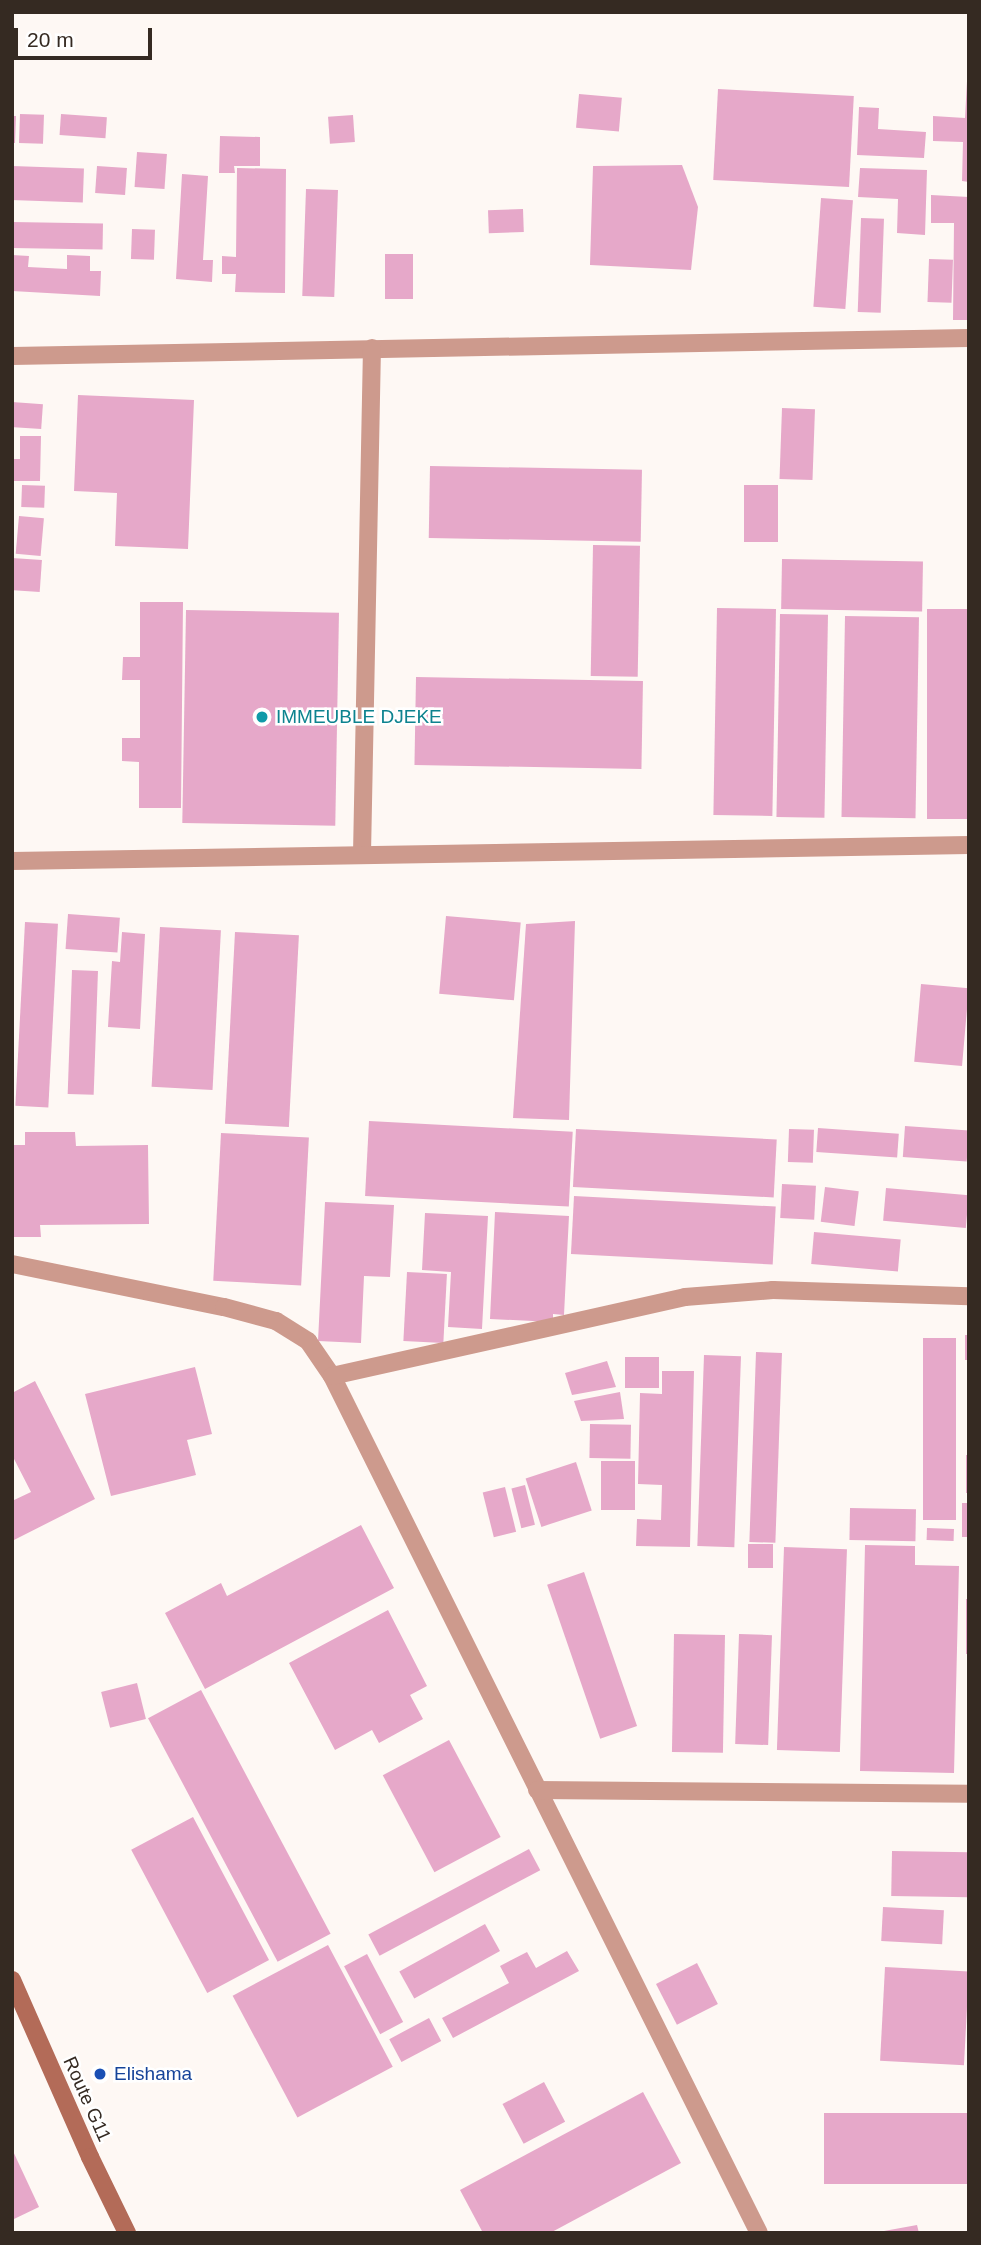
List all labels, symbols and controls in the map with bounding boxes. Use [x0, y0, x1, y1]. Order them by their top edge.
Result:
scale bar [18, 14, 156, 58]
text: 20 m [27, 28, 74, 51]
place label: IMMEUBLE DJEKE [276, 706, 442, 728]
marker: IMMEUBLE DJEKE [254, 709, 270, 725]
street label: Route G11 [58, 2053, 116, 2145]
place label: Elishama [114, 2063, 192, 2085]
marker: Elishama [92, 2066, 108, 2082]

